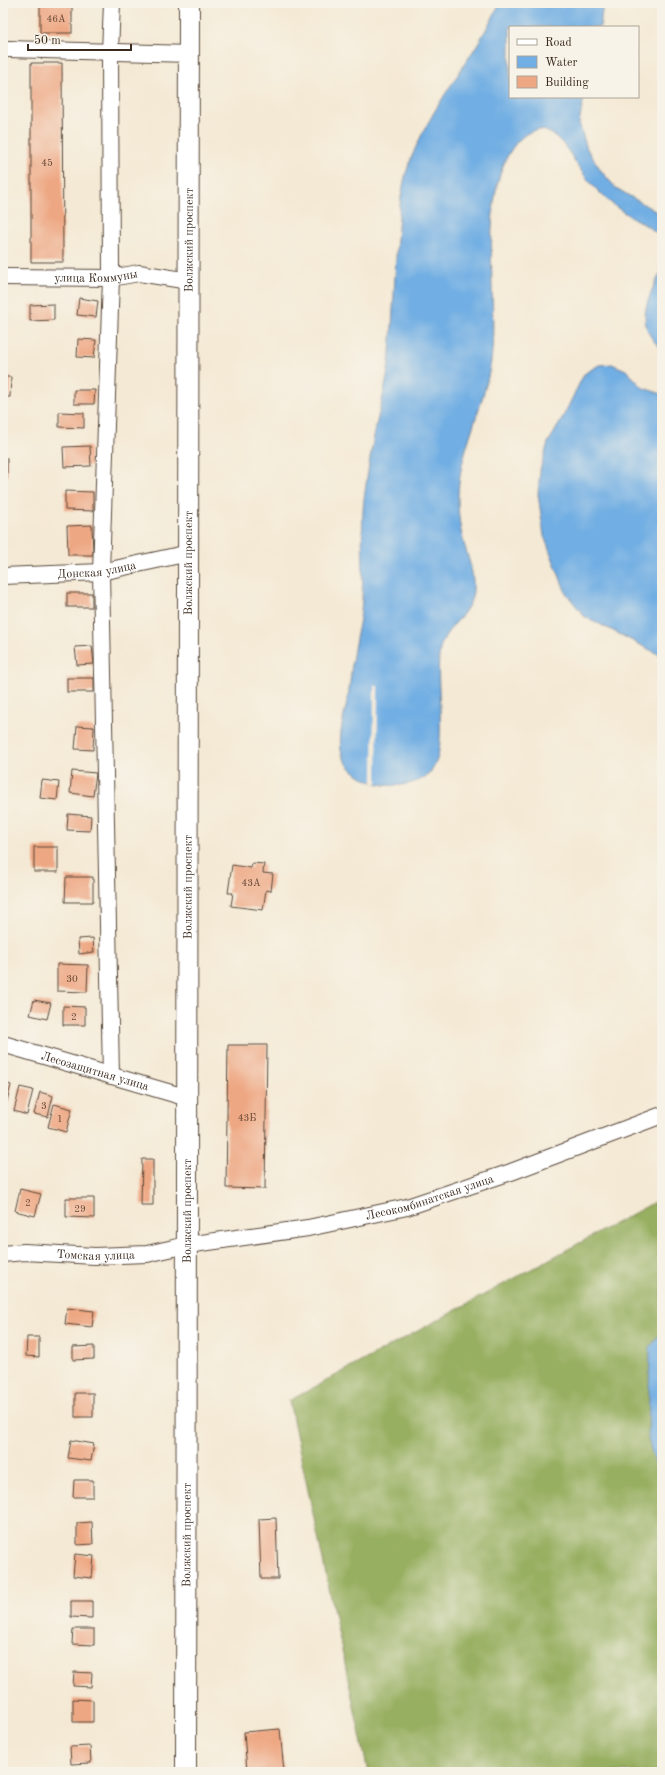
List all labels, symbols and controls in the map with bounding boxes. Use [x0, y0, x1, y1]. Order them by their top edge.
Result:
house number: 46А [46, 14, 66, 24]
scale bar [28, 26, 131, 52]
legend [509, 26, 639, 98]
text: 50 m [34, 34, 61, 47]
text: Road [545, 37, 572, 49]
text: Water [545, 57, 578, 69]
text: Building [545, 77, 589, 89]
house number: 45 [41, 158, 53, 168]
street label: Волжский проспект [184, 188, 196, 292]
street label: улица Коммуны [54, 268, 139, 285]
street label: Волжский проспект [183, 511, 195, 615]
street label: Донская улица [57, 560, 137, 581]
street label: Волжский проспект [182, 835, 195, 939]
house number: 43А [241, 878, 261, 888]
house number: 30 [66, 974, 78, 984]
house number: 2 [71, 1012, 77, 1022]
street label: Лесозащитная улица [40, 1050, 150, 1093]
house number: 3 [41, 1101, 47, 1111]
house number: 43Б [238, 1113, 256, 1123]
house number: 1 [57, 1114, 63, 1124]
street label: Волжский проспект [182, 1159, 194, 1263]
street label: Лесокомбинатская улица [365, 1173, 495, 1223]
house number: 2 [25, 1198, 31, 1208]
house number: 29 [74, 1204, 86, 1214]
street label: Томская улица [56, 1249, 135, 1263]
street label: Волжский проспект [181, 1483, 193, 1587]

